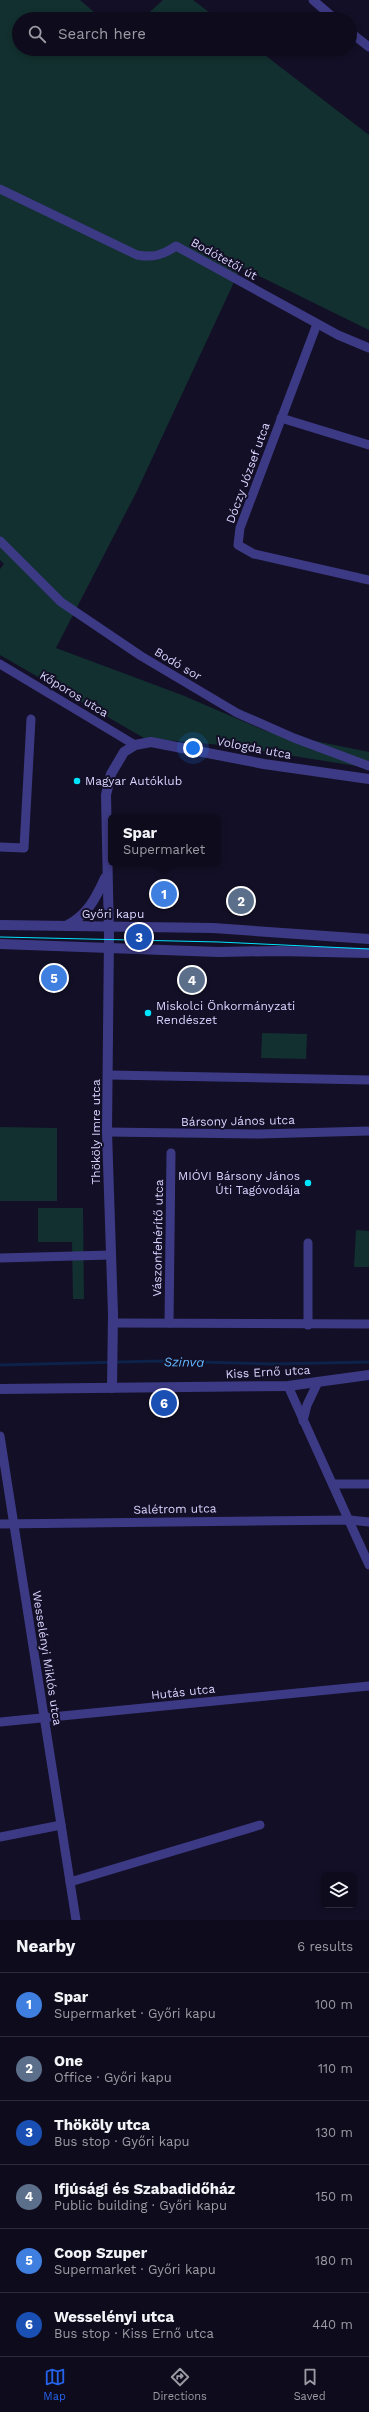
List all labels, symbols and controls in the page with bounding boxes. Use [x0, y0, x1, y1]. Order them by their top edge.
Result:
search box [12, 12, 357, 56]
icon: search [26, 23, 48, 45]
text: Search here [58, 25, 146, 43]
street label: Bodótetői út [189, 235, 259, 283]
street label: Dóczy József utca [223, 420, 273, 525]
street label: Bodó sor [152, 645, 204, 684]
street label: Kőporos utca [37, 668, 111, 720]
street label: Vologda utca [215, 734, 293, 762]
your location [183, 738, 203, 758]
place label: Magyar Autóklub [85, 774, 182, 788]
marker: Magyar Autóklub [72, 776, 82, 786]
popup [108, 814, 220, 866]
text: Spar [123, 824, 157, 842]
text: Supermarket [123, 842, 205, 857]
pin: 1 [151, 879, 177, 909]
pin: 2 [228, 886, 254, 916]
street label: Győri kapu [82, 907, 144, 921]
pin: 3 [126, 922, 152, 952]
pin: 5 [41, 963, 67, 993]
pin: 4 [179, 965, 205, 995]
place label: Miskolci Önkormányzati Rendészet [156, 999, 295, 1027]
marker: Miskolci Önkormányzati Rendészet [143, 1008, 153, 1018]
street label: Thököly Imre utca [89, 1079, 103, 1185]
street label: Bársony János utca [181, 1113, 295, 1129]
place label: MIÓVI Bársony János Úti Tagóvodája [178, 1169, 300, 1197]
marker: MIÓVI Bársony János Úti Tagóvodája [303, 1178, 313, 1188]
street label: Vászonfehérítő utca [150, 1179, 166, 1297]
water label: Szinva [164, 1354, 204, 1370]
street label: Kiss Ernő utca [225, 1363, 311, 1381]
pin: 6 [151, 1388, 177, 1418]
street label: Salétrom utca [133, 1501, 217, 1517]
street label: Wesselényi Miklós utca [29, 1590, 65, 1727]
street label: Hutás utca [150, 1682, 216, 1702]
map controls [321, 1872, 357, 1908]
button: layers [321, 1872, 357, 1908]
text: Nearby [16, 1936, 75, 1956]
text: 6 results [297, 1939, 353, 1954]
text: Spar [54, 1988, 88, 2006]
text: 1 [26, 1997, 32, 2012]
text: 100 m [315, 1997, 353, 2012]
text: Supermarket · Győri kapu [54, 2006, 216, 2021]
text: One [54, 2052, 83, 2070]
text: 2 [25, 2061, 33, 2076]
text: 110 m [318, 2061, 353, 2076]
text: Office · Győri kapu [54, 2070, 172, 2085]
text: Thököly utca [54, 2116, 150, 2134]
text: 3 [25, 2125, 33, 2140]
text: 130 m [315, 2125, 353, 2140]
text: Bus stop · Győri kapu [54, 2134, 190, 2149]
text: Ifjúsági és Szabadidőház [54, 2180, 235, 2198]
text: 4 [25, 2189, 33, 2204]
text: 150 m [315, 2189, 353, 2204]
text: Public building · Győri kapu [54, 2198, 227, 2213]
text: Coop Szuper [54, 2244, 147, 2262]
text: 5 [25, 2253, 33, 2268]
text: 180 m [315, 2253, 353, 2268]
text: Supermarket · Győri kapu [54, 2262, 216, 2277]
text: Wesselényi utca [54, 2308, 174, 2326]
text: 6 [25, 2317, 33, 2332]
text: 440 m [312, 2317, 353, 2332]
text: Bus stop · Kiss Ernő utca [54, 2326, 214, 2341]
tab: Map [43, 2366, 66, 2403]
tab: Directions [153, 2366, 207, 2403]
tab: Saved [294, 2366, 326, 2403]

